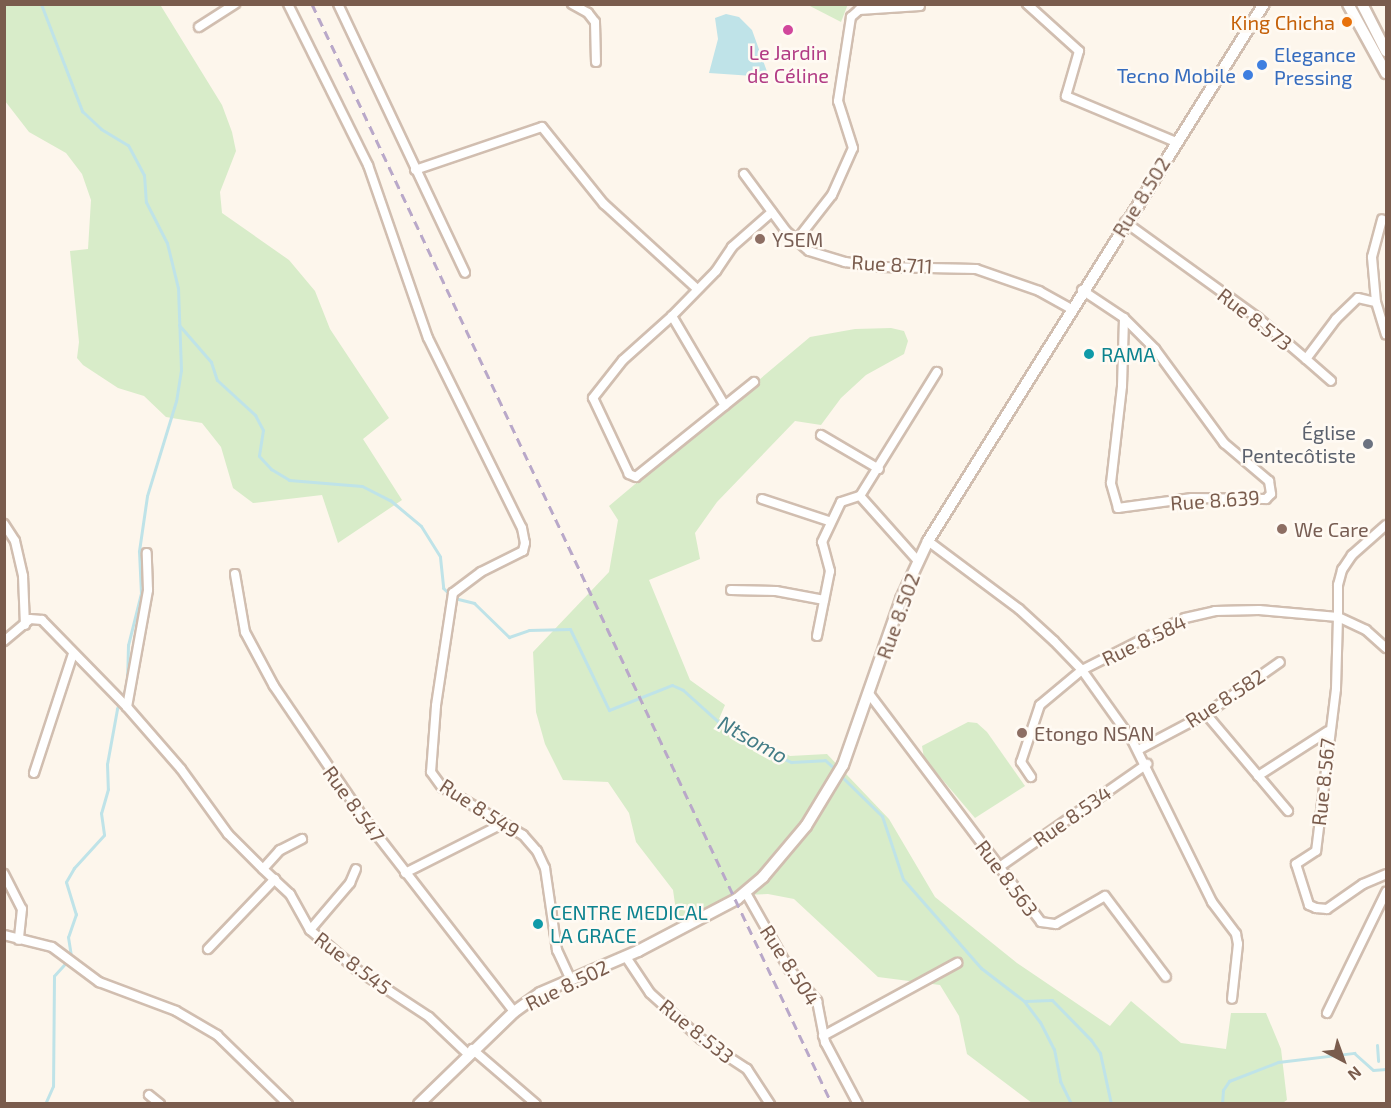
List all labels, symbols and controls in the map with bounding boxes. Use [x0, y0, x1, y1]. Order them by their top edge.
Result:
place label: King Chicha [1231, 10, 1335, 34]
marker: King Chicha [1340, 15, 1354, 29]
marker: Le Jardin de Céline [781, 23, 795, 37]
place label: Le Jardin de Céline [747, 40, 829, 87]
place label: Elegance Pressing [1274, 42, 1356, 89]
marker: Elegance Pressing [1255, 58, 1269, 72]
place label: Tecno Mobile [1117, 63, 1236, 87]
marker: Tecno Mobile [1241, 68, 1255, 82]
street label: Rue 8.502 [1107, 153, 1175, 241]
place label: YSEM [772, 227, 823, 251]
marker: YSEM [753, 232, 767, 246]
street label: Rue 8.711 [851, 250, 933, 278]
street label: Rue 8.573 [1213, 283, 1297, 355]
place label: RAMA [1101, 342, 1156, 366]
marker: RAMA [1082, 347, 1096, 361]
place label: Église Pentecôtiste [1242, 420, 1356, 467]
marker: Église Pentecôtiste [1361, 437, 1375, 451]
street label: Rue 8.639 [1169, 485, 1261, 515]
place label: We Care [1294, 517, 1369, 541]
marker: We Care [1275, 522, 1289, 536]
street label: Rue 8.502 [871, 570, 925, 662]
street label: Rue 8.584 [1098, 609, 1190, 671]
street label: Rue 8.582 [1181, 663, 1269, 733]
water label: Ntsomo [714, 710, 792, 768]
place label: Etongo NSAN [1034, 721, 1155, 745]
marker: Etongo NSAN [1015, 726, 1029, 740]
street label: Rue 8.567 [1306, 737, 1340, 827]
street label: Rue 8.547 [318, 761, 390, 847]
street label: Rue 8.549 [436, 773, 524, 843]
street label: Rue 8.534 [1028, 780, 1116, 852]
street label: Rue 8.563 [971, 835, 1043, 921]
place label: CENTRE MEDICAL LA GRACE [550, 900, 708, 947]
marker: CENTRE MEDICAL LA GRACE [531, 917, 545, 931]
street label: Rue 8.504 [755, 920, 825, 1010]
street label: Rue 8.545 [310, 927, 396, 999]
street label: Rue 8.502 [521, 955, 613, 1015]
street label: Rue 8.533 [655, 994, 739, 1068]
north arrow [1313, 1030, 1373, 1090]
text: N [1345, 1063, 1366, 1085]

